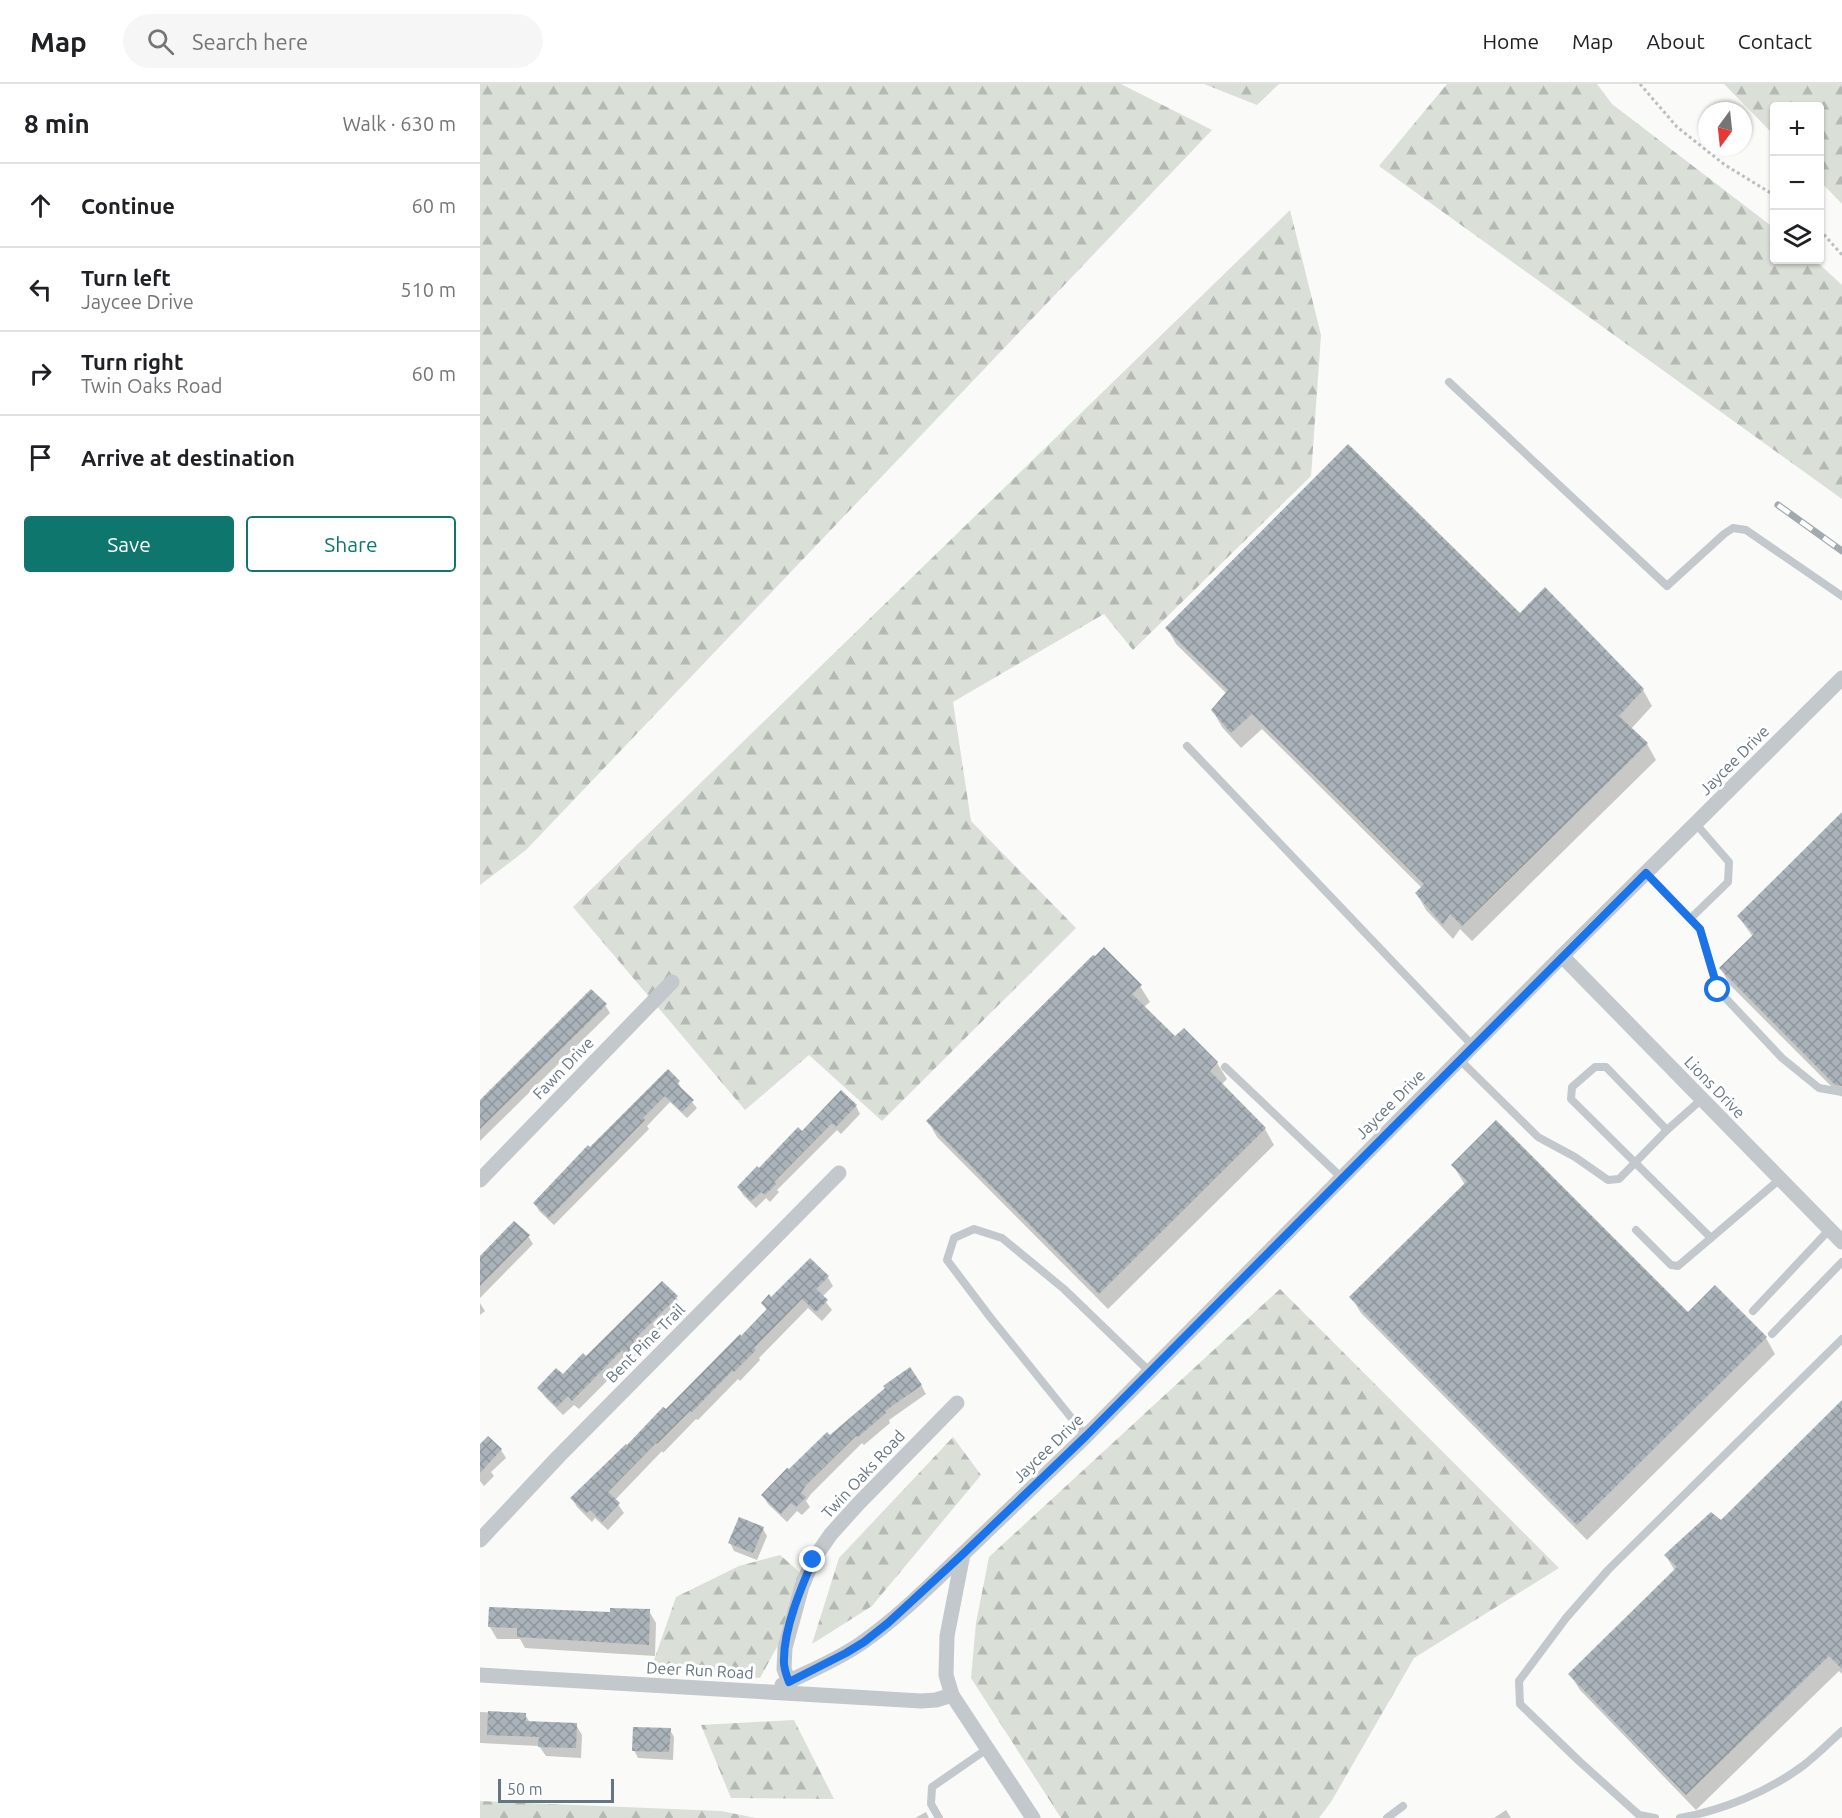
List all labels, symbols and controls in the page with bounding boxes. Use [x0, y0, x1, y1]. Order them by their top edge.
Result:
search box [123, 14, 543, 68]
icon: search [144, 25, 177, 58]
text: Map [30, 26, 87, 57]
text: Search here [192, 29, 308, 54]
text: Home [1482, 29, 1539, 53]
text: Map [1572, 29, 1613, 53]
text: About [1646, 29, 1705, 53]
text: Contact [1738, 29, 1812, 53]
north arrow [1698, 102, 1752, 156]
map controls [1770, 102, 1824, 264]
button: + [1770, 102, 1824, 156]
text: 8 min [24, 109, 90, 138]
text: Walk · 630 m [343, 112, 456, 135]
button: − [1770, 156, 1824, 210]
icon: ahead [24, 189, 57, 222]
text: Continue [81, 193, 175, 218]
text: 60 m [412, 194, 456, 217]
button: layers [1770, 210, 1824, 264]
text: Turn left [81, 265, 171, 290]
icon: left [24, 273, 57, 306]
text: 510 m [400, 278, 456, 301]
text: Jaycee Drive [81, 290, 194, 313]
text: Turn right [81, 349, 183, 374]
icon: right [24, 357, 57, 390]
text: 60 m [412, 362, 456, 385]
text: Twin Oaks Road [81, 374, 222, 397]
icon: arrive [24, 441, 57, 474]
text: Arrive at destination [81, 445, 295, 470]
button: Save [24, 516, 234, 572]
button: Share [246, 516, 456, 572]
street label: Jaycee Drive [1696, 722, 1772, 798]
route start [1704, 976, 1730, 1002]
street label: Fawn Drive [529, 1033, 597, 1103]
street label: Lions Drive [1681, 1052, 1749, 1122]
street label: Jaycee Drive [1352, 1066, 1428, 1142]
street label: Bent Pine Trail [602, 1300, 688, 1386]
street label: Jaycee Drive [1009, 1410, 1087, 1486]
street label: Twin Oaks Road [818, 1427, 908, 1521]
route end [799, 1546, 825, 1572]
street label: Deer Run Road [646, 1658, 754, 1682]
scale bar [498, 1776, 614, 1804]
text: 50 m [507, 1780, 543, 1798]

